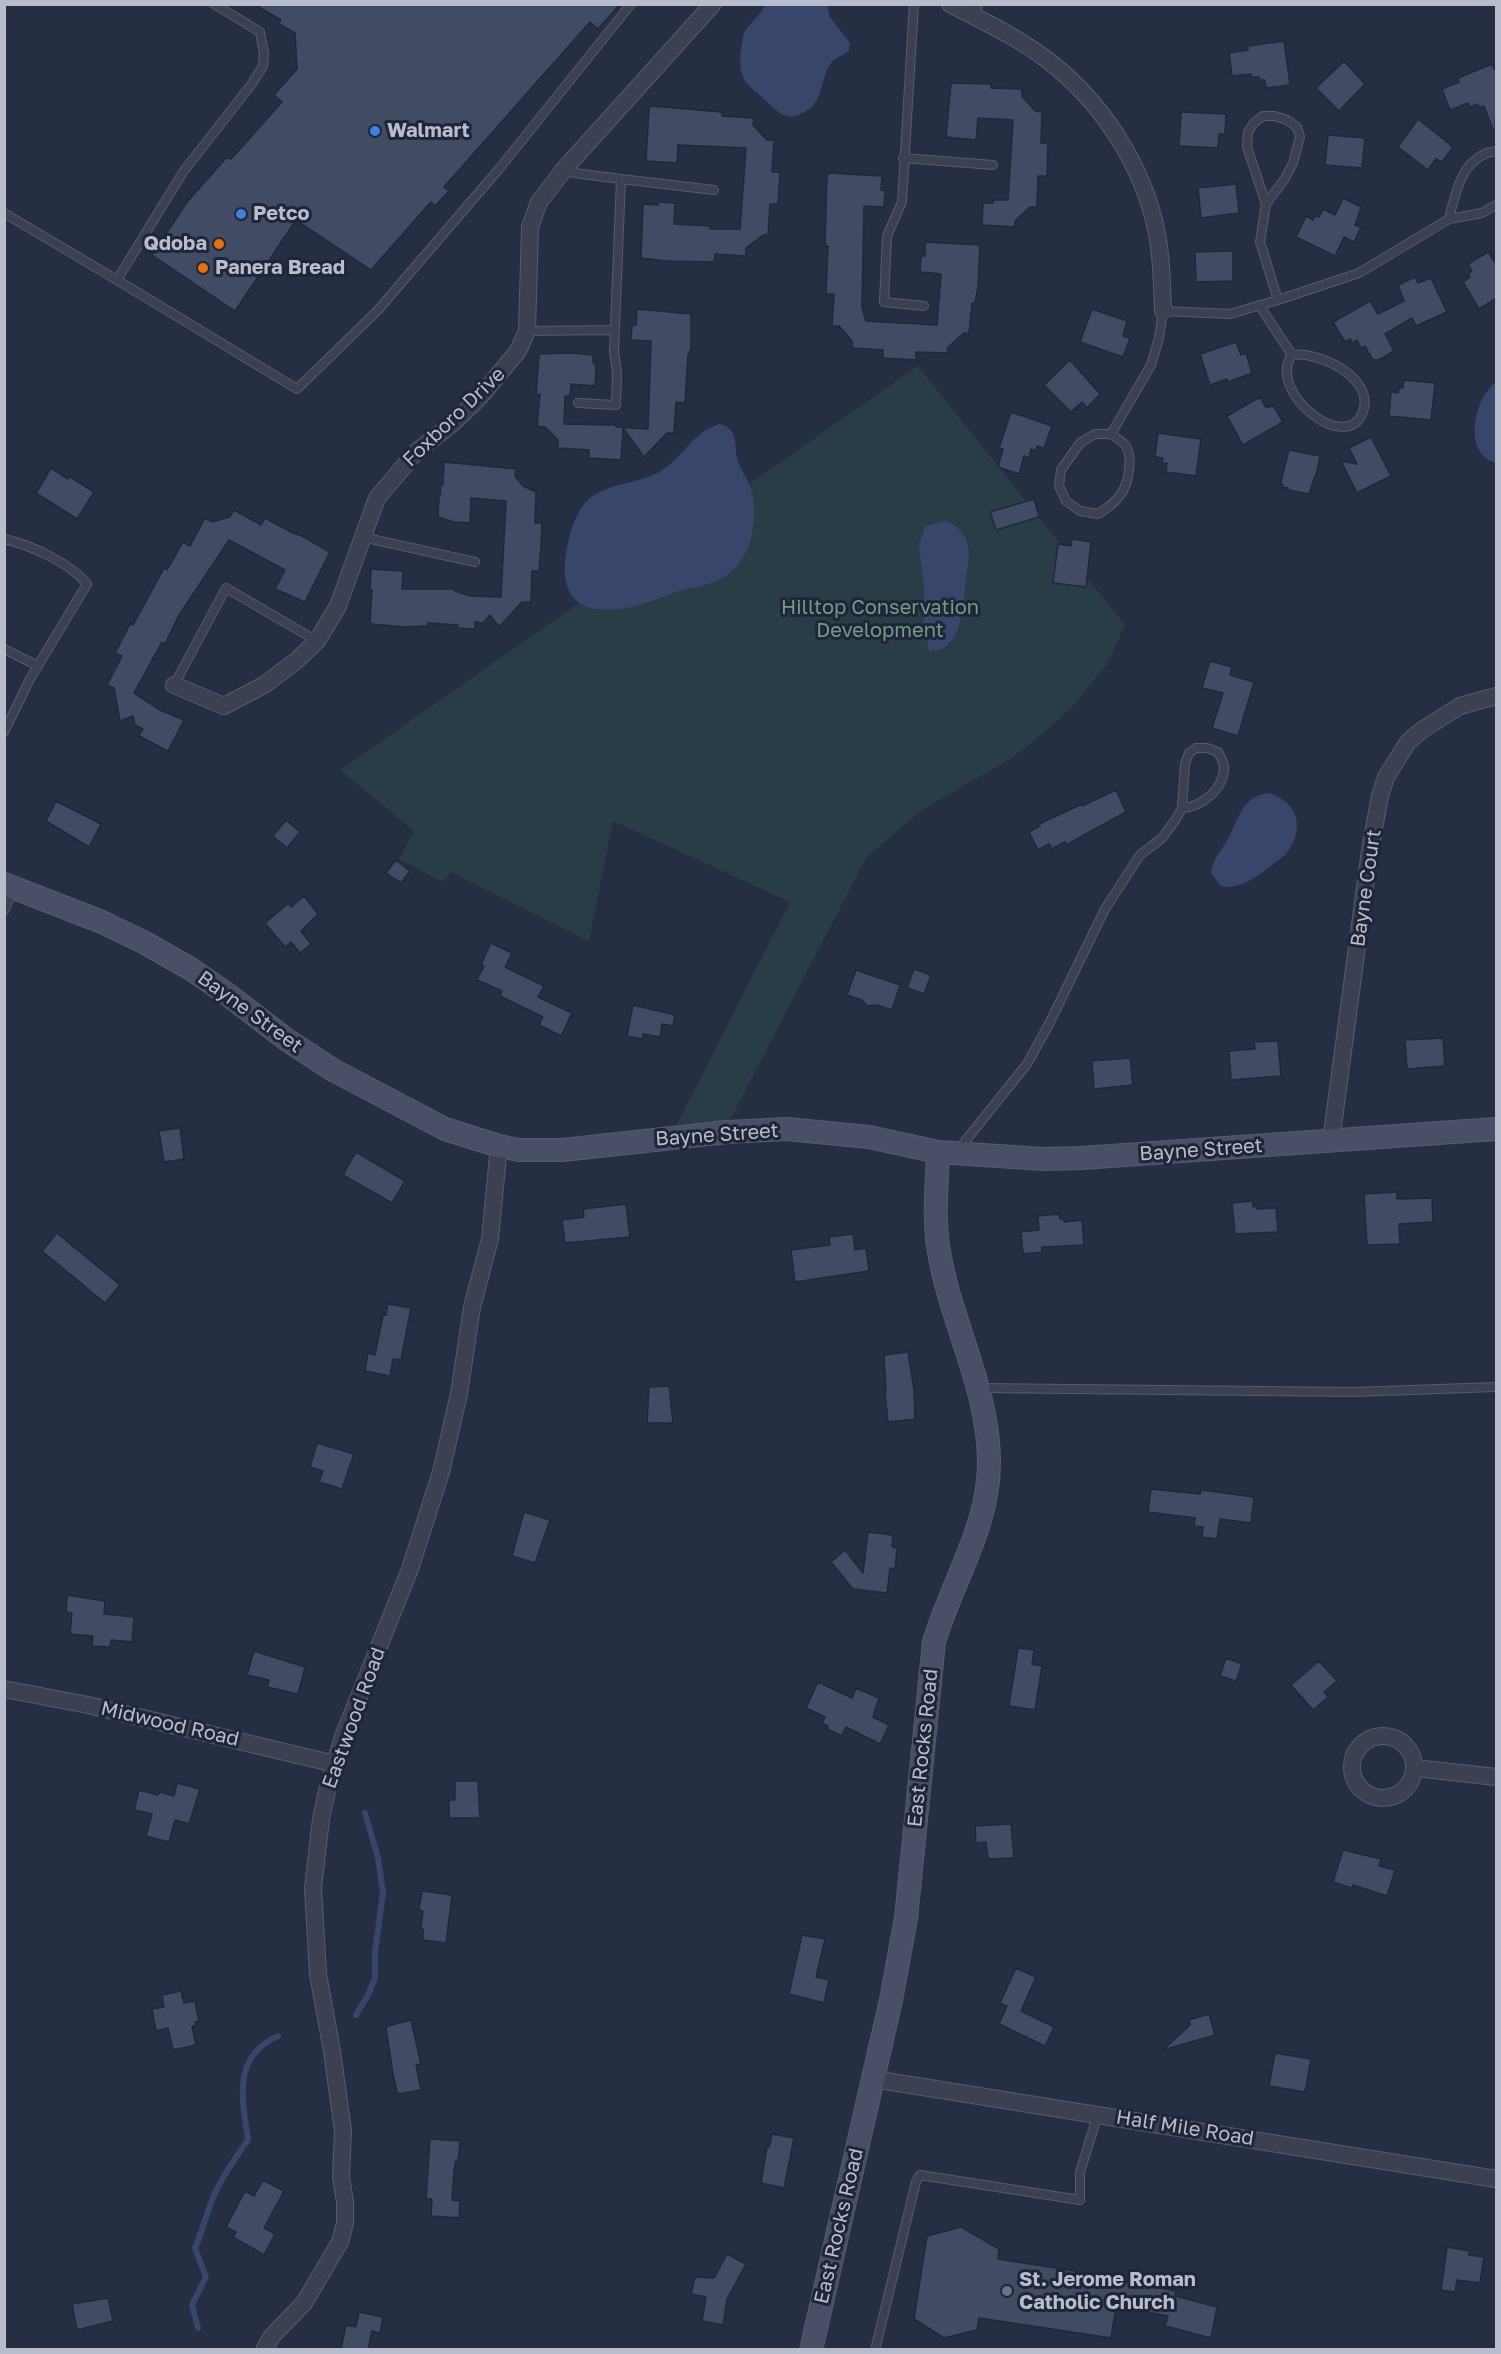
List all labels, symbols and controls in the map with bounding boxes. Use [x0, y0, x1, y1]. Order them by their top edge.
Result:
place label: Walmart [387, 119, 470, 143]
marker: Walmart [368, 124, 382, 138]
place label: Petco [253, 202, 309, 226]
marker: Petco [234, 207, 248, 221]
place label: Qdoba [143, 232, 207, 256]
marker: Qdoba [212, 237, 226, 251]
place label: Panera Bread [215, 256, 345, 280]
marker: Panera Bread [196, 261, 210, 275]
street label: Foxboro Drive [398, 362, 510, 472]
park label: Hilltop Conservation Development [781, 596, 979, 643]
street label: Bayne Court [1346, 828, 1386, 948]
street label: Bayne Street [193, 966, 307, 1058]
street label: Bayne Street [655, 1119, 779, 1151]
street label: Bayne Street [1139, 1134, 1263, 1166]
street label: Eastwood Road [317, 1644, 391, 1792]
street label: East Rocks Road [903, 1668, 943, 1828]
street label: Midwood Road [99, 1696, 241, 1752]
street label: Half Mile Road [1114, 2105, 1256, 2151]
street label: East Rocks Road [809, 2146, 869, 2306]
place label: St. Jerome Roman Catholic Church [1019, 2268, 1196, 2315]
marker: St. Jerome Roman Catholic Church [1000, 2284, 1014, 2298]

